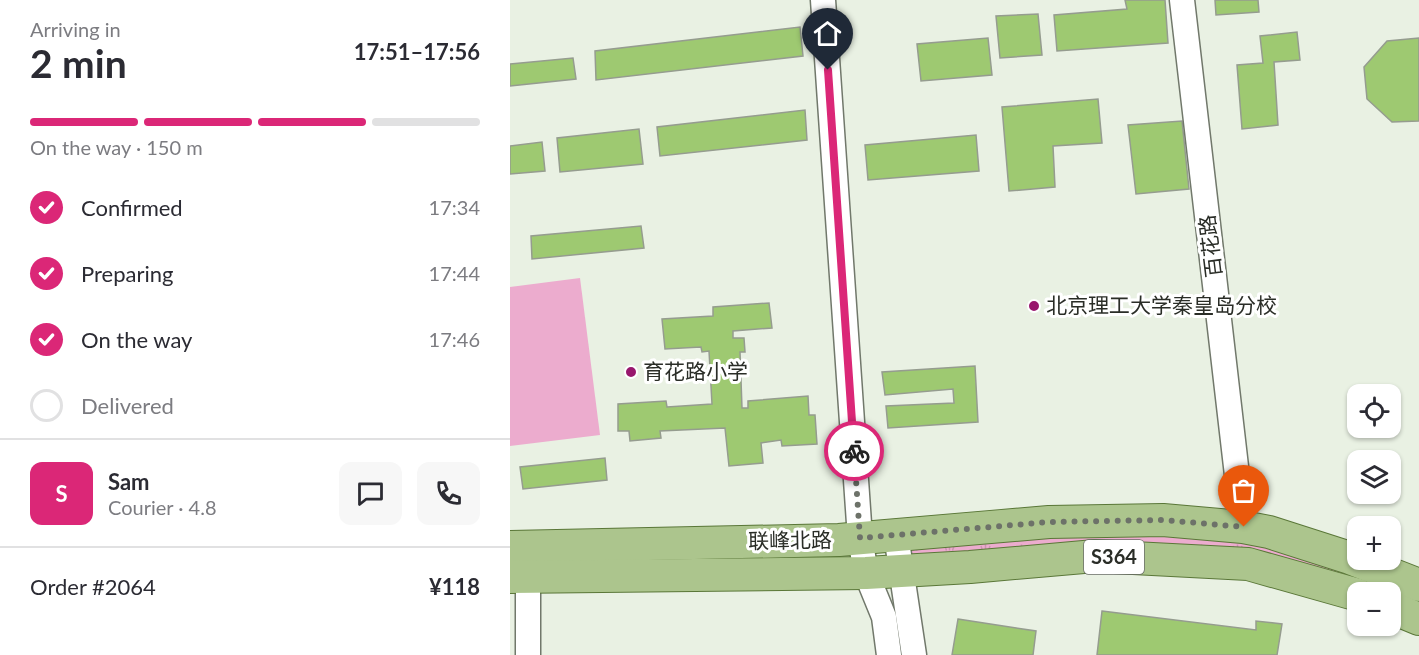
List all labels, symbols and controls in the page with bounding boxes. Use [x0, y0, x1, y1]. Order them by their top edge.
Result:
pin [802, 8, 853, 70]
text: Arriving in [30, 17, 121, 41]
icon: home [811, 17, 844, 50]
text: 17:51–17:56 [354, 38, 480, 65]
text: 2 min [30, 40, 127, 86]
text: On the way · 150 m [30, 135, 203, 159]
icon: check [30, 191, 63, 224]
text: Confirmed [81, 194, 183, 221]
text: 17:34 [429, 195, 480, 219]
street label: 百花路 [1193, 213, 1226, 279]
icon: check [30, 257, 63, 290]
text: Preparing [81, 260, 173, 287]
text: 17:44 [429, 261, 480, 285]
place label: 北京理工大学秦皇岛分校 [1046, 292, 1277, 317]
marker: 北京理工大学秦皇岛分校 [1027, 299, 1041, 313]
icon: check [30, 323, 63, 356]
text: On the way [81, 326, 192, 353]
text: 17:46 [429, 327, 480, 351]
place label: 育花路小学 [643, 358, 748, 383]
marker: 育花路小学 [624, 365, 638, 379]
map controls [1347, 384, 1401, 636]
button: locate [1347, 384, 1401, 438]
text: Delivered [81, 392, 174, 419]
courier [824, 421, 884, 481]
icon: bike [838, 435, 871, 468]
button: layers [1347, 450, 1401, 504]
button: chat [339, 462, 402, 525]
button: phone [417, 462, 480, 525]
pin [1218, 465, 1269, 527]
text: Sam [108, 468, 150, 495]
icon: bag [1227, 474, 1260, 507]
text: S [55, 480, 68, 507]
text: Courier · 4.8 [108, 495, 217, 519]
button: + [1347, 516, 1401, 570]
street label: 联峰北路 [748, 526, 832, 553]
road number: S364 [1084, 540, 1144, 574]
text: Order #2064 [30, 573, 156, 600]
text: ¥118 [429, 573, 480, 600]
button: − [1347, 582, 1401, 636]

